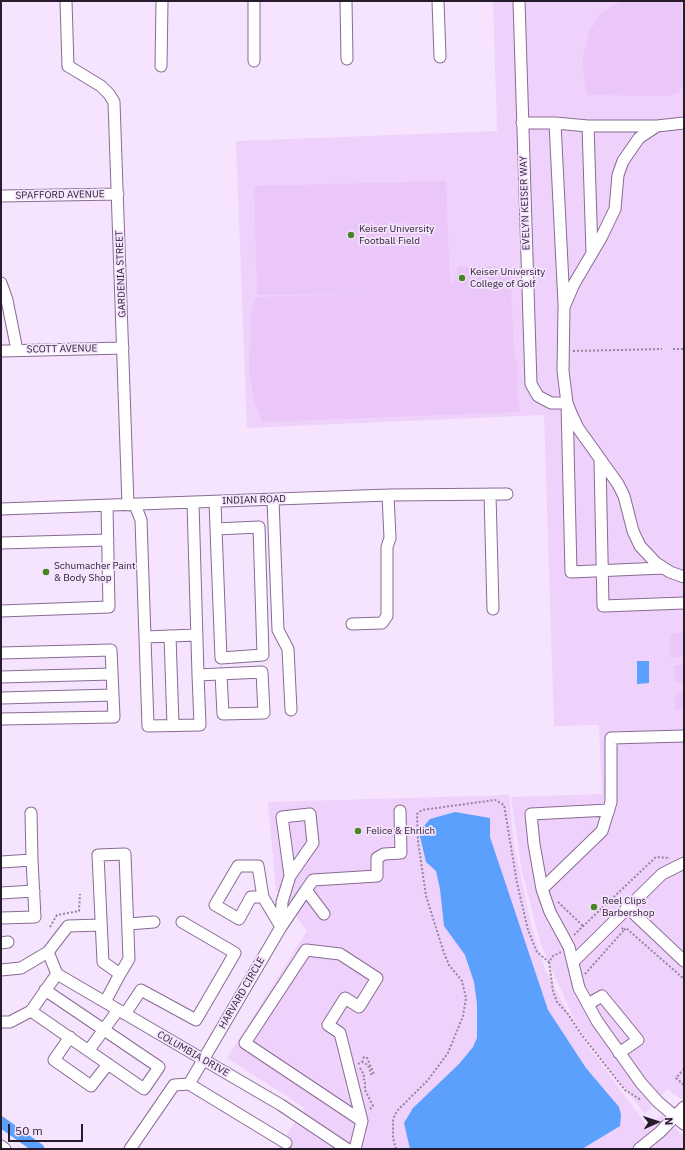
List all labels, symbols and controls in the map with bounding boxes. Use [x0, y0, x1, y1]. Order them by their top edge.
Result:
street label: EVELYN KEISER WAY [517, 156, 533, 250]
street label: SPAFFORD AVENUE [15, 188, 105, 202]
place label: Keiser University Football Field [359, 223, 434, 246]
street label: GARDENIA STREET [113, 230, 129, 318]
marker: Keiser University Football Field [346, 230, 356, 240]
place label: Keiser University College of Golf [470, 266, 545, 290]
marker: Keiser University College of Golf [457, 273, 467, 283]
street label: SCOTT AVENUE [27, 342, 97, 356]
street label: INDIAN ROAD [222, 493, 286, 507]
place label: Schumacher Paint & Body Shop [54, 560, 135, 584]
marker: Schumacher Paint & Body Shop [41, 567, 51, 577]
place label: Felice & Ehrlich [366, 825, 435, 837]
marker: Felice & Ehrlich [353, 826, 363, 836]
place label: Reel Clips Barbershop [602, 895, 654, 918]
marker: Reel Clips Barbershop [589, 902, 599, 912]
street label: HARVARD CIRCLE [217, 955, 267, 1031]
street label: COLUMBIA DRIVE [155, 1029, 231, 1079]
north arrow [637, 1102, 677, 1142]
scale bar [10, 1116, 85, 1142]
text: N [662, 1117, 676, 1126]
text: 50 m [15, 1123, 43, 1138]

